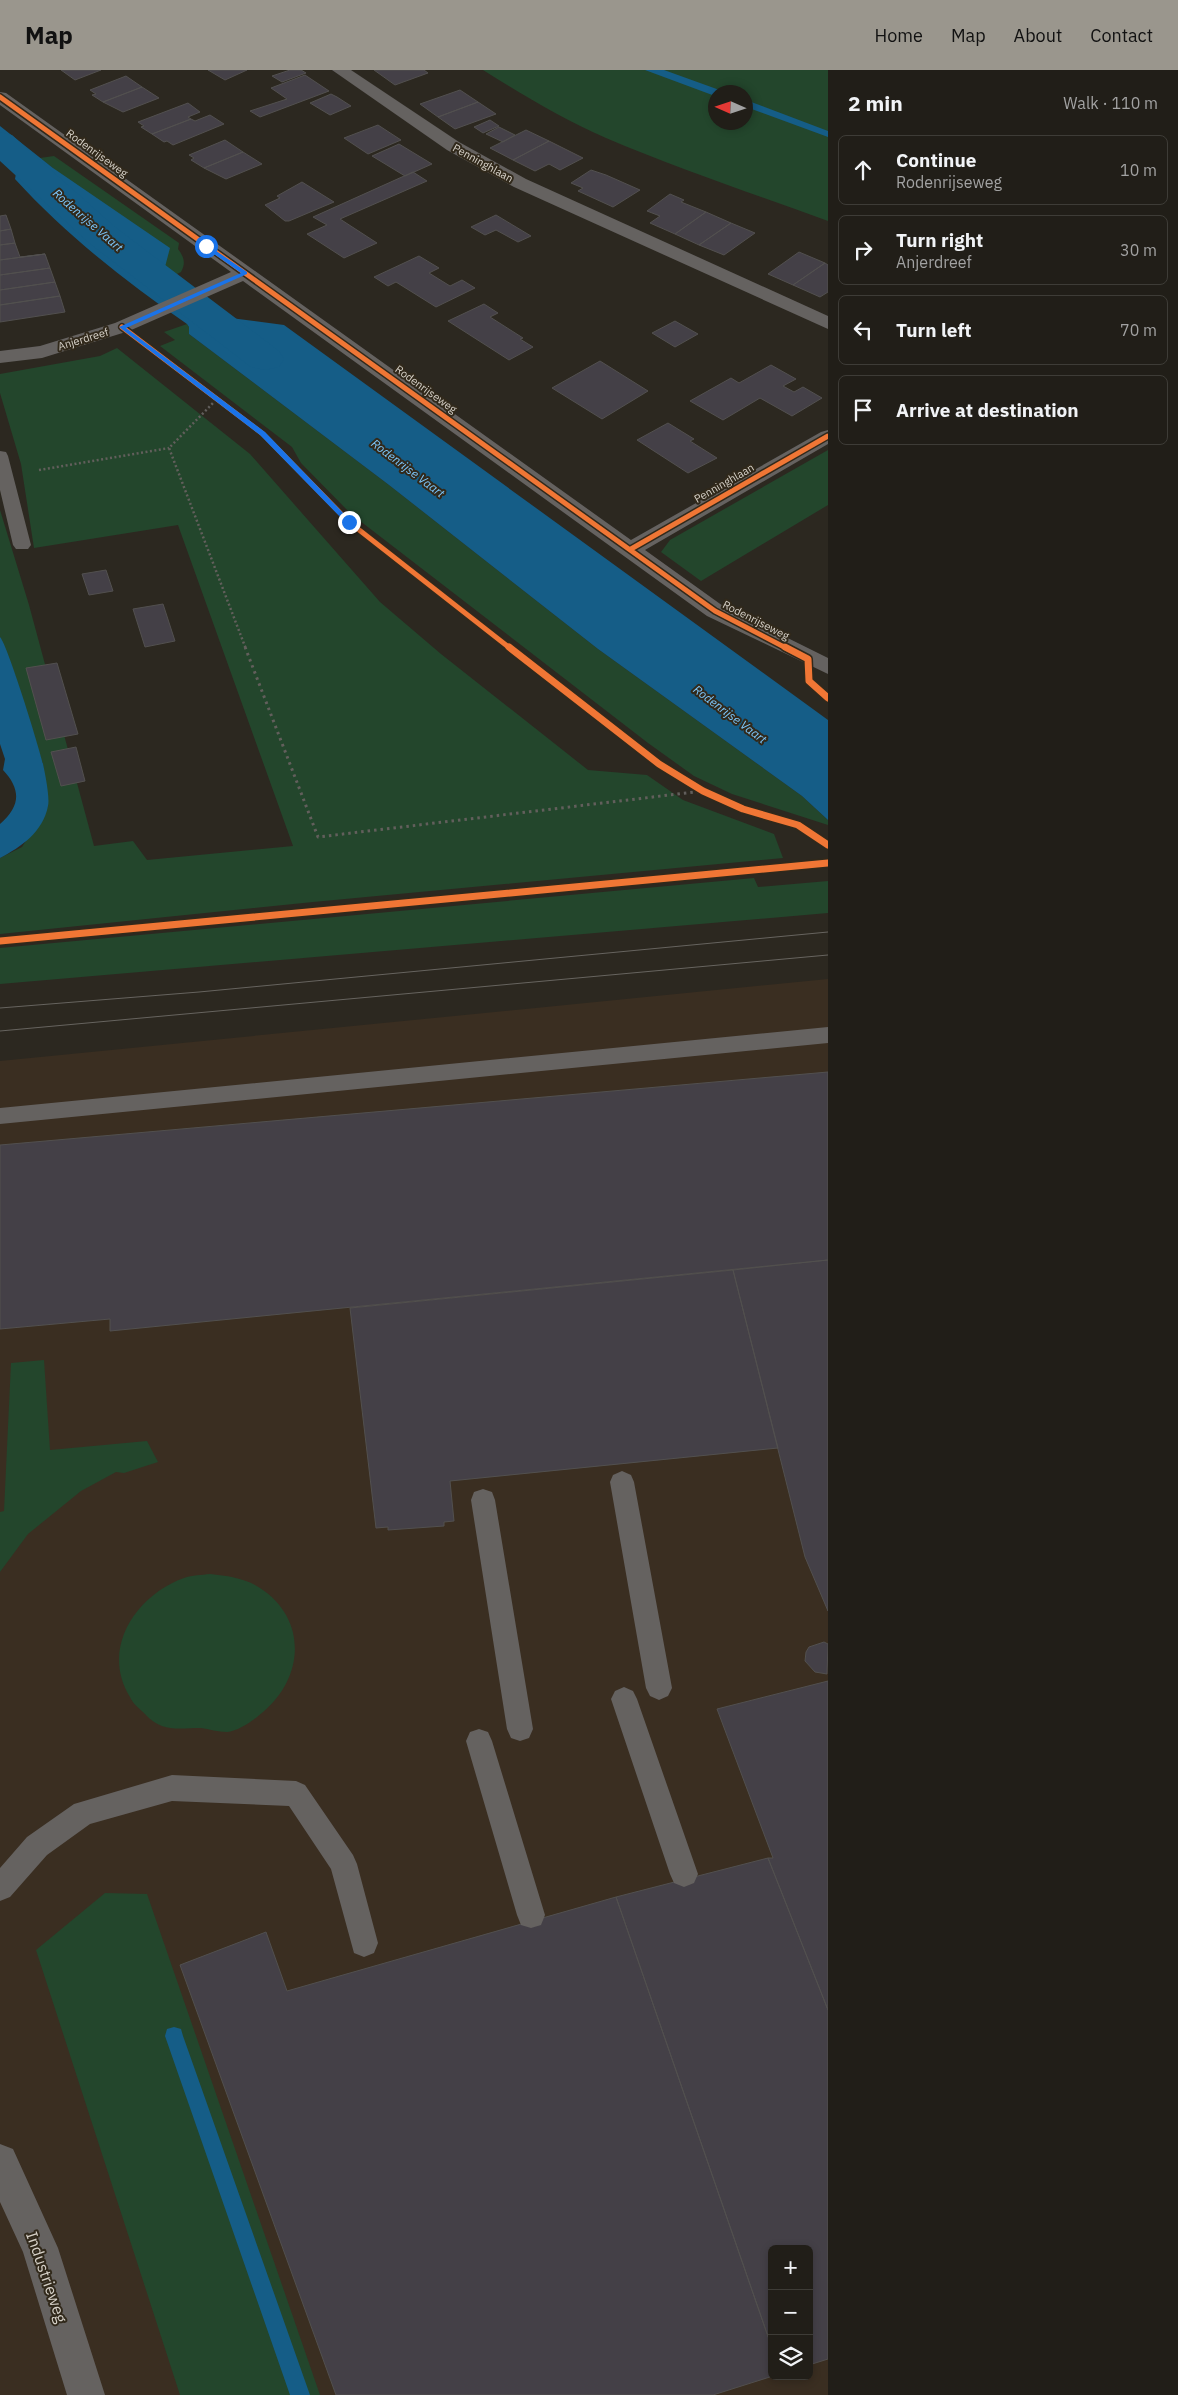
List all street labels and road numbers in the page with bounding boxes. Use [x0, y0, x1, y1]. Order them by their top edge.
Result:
street label: Rodenrijseweg [63, 126, 131, 180]
street label: Penninghlaan [450, 141, 516, 185]
street label: Anjerdreef [56, 325, 110, 353]
street label: Rodenrijseweg [392, 362, 460, 416]
street label: Penninghlaan [691, 460, 757, 506]
street label: Rodenrijseweg [720, 597, 792, 643]
street label: Industrieweg [22, 2229, 72, 2326]

